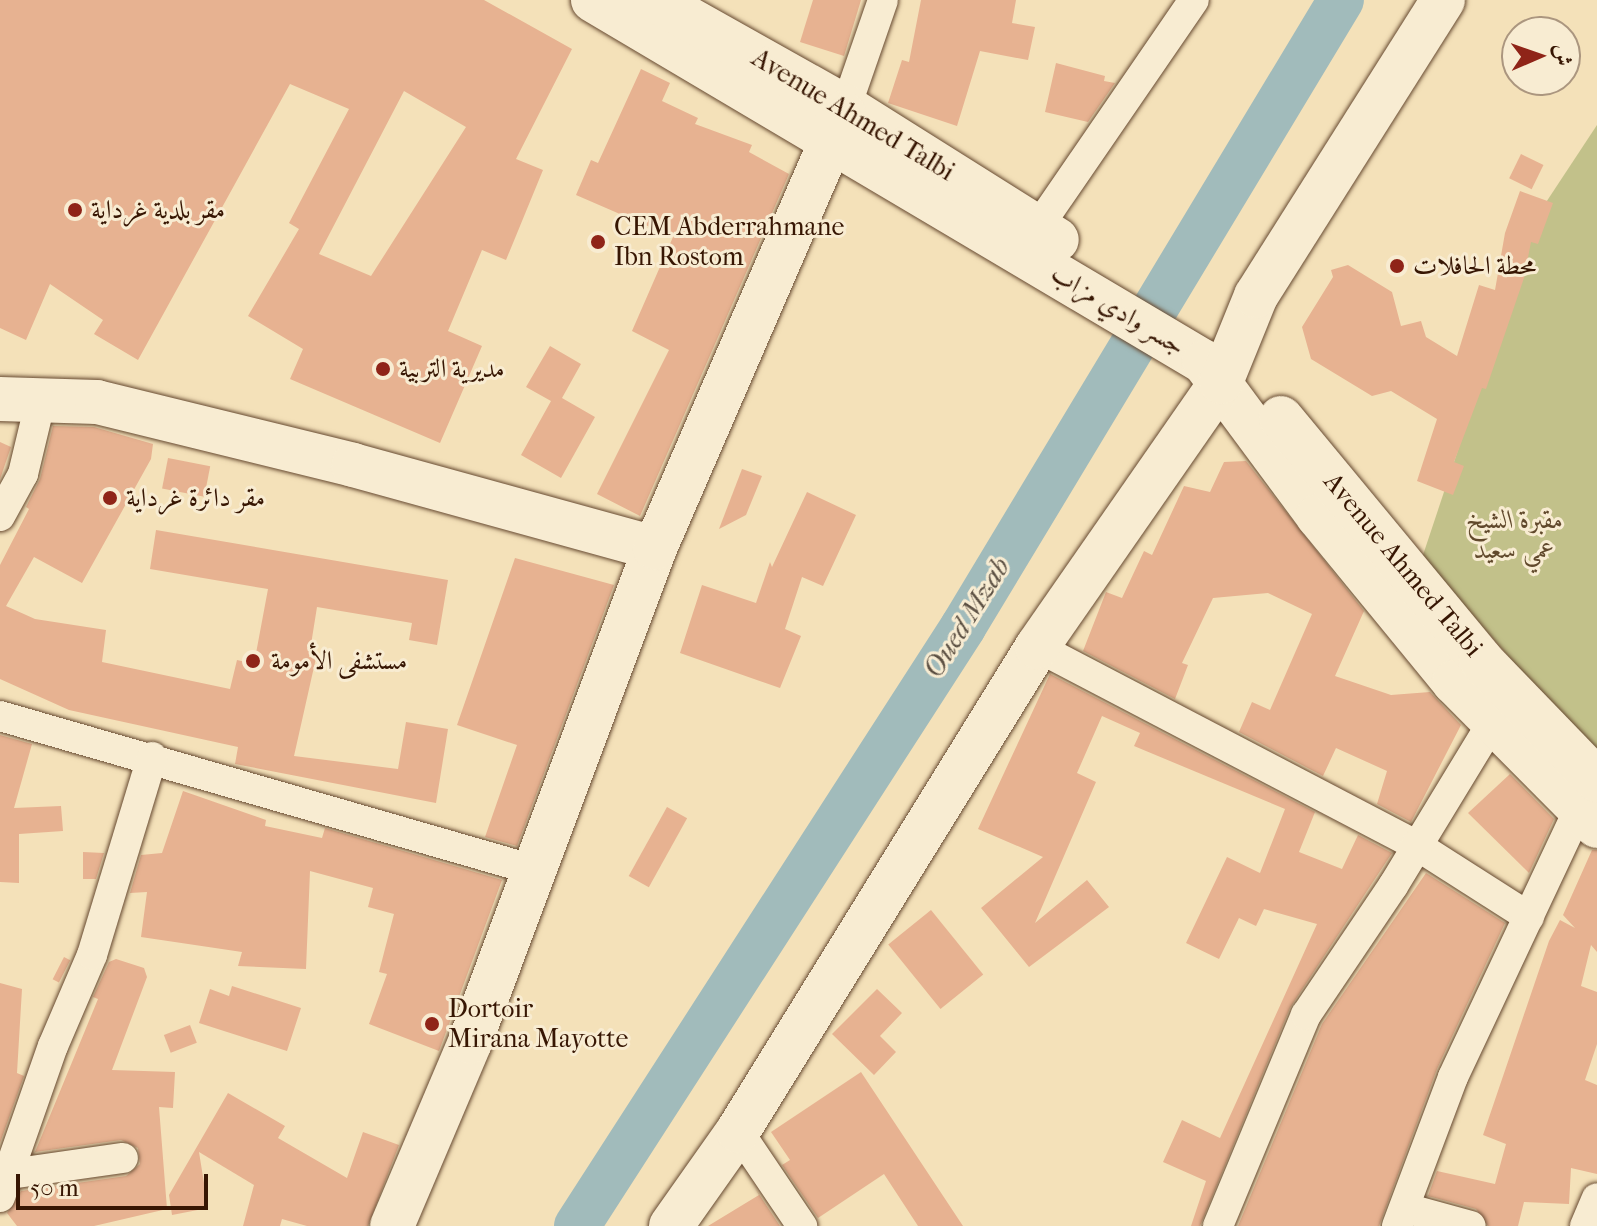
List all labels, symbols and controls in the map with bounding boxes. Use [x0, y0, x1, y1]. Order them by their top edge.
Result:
north arrow [1501, 16, 1581, 96]
street label: Avenue Ahmed Talbi [746, 42, 960, 188]
text: ش [1550, 44, 1576, 67]
place label: مقر بلدية غرداية [91, 194, 225, 226]
marker: مقر بلدية غرداية [66, 201, 84, 219]
place label: CEM Abderrahmane Ibn Rostom [614, 211, 844, 272]
marker: CEM Abderrahmane Ibn Rostom [589, 233, 607, 251]
place label: محطة الحافلات [1413, 250, 1536, 282]
marker: محطة الحافلات [1388, 257, 1406, 275]
street label: جسر وادي مزاب [1045, 258, 1191, 362]
place label: مديرية التربية [399, 353, 505, 385]
marker: مديرية التربية [374, 360, 392, 378]
street label: Avenue Ahmed Talbi [1317, 467, 1489, 663]
place label: مقر دائرة غرداية [126, 482, 265, 514]
marker: مقر دائرة غرداية [101, 489, 119, 507]
park label: مقبرة الشيخ عمي سعيد [1466, 504, 1564, 566]
water label: Oued Mzab [917, 552, 1017, 684]
place label: مستشفى الأمومة [271, 645, 407, 677]
marker: مستشفى الأمومة [242, 650, 264, 672]
place label: Dortoir Mirana Mayotte [448, 993, 628, 1054]
marker: Dortoir Mirana Mayotte [423, 1015, 441, 1033]
scale bar [20, 1158, 212, 1208]
text: 50 m [30, 1174, 79, 1202]

